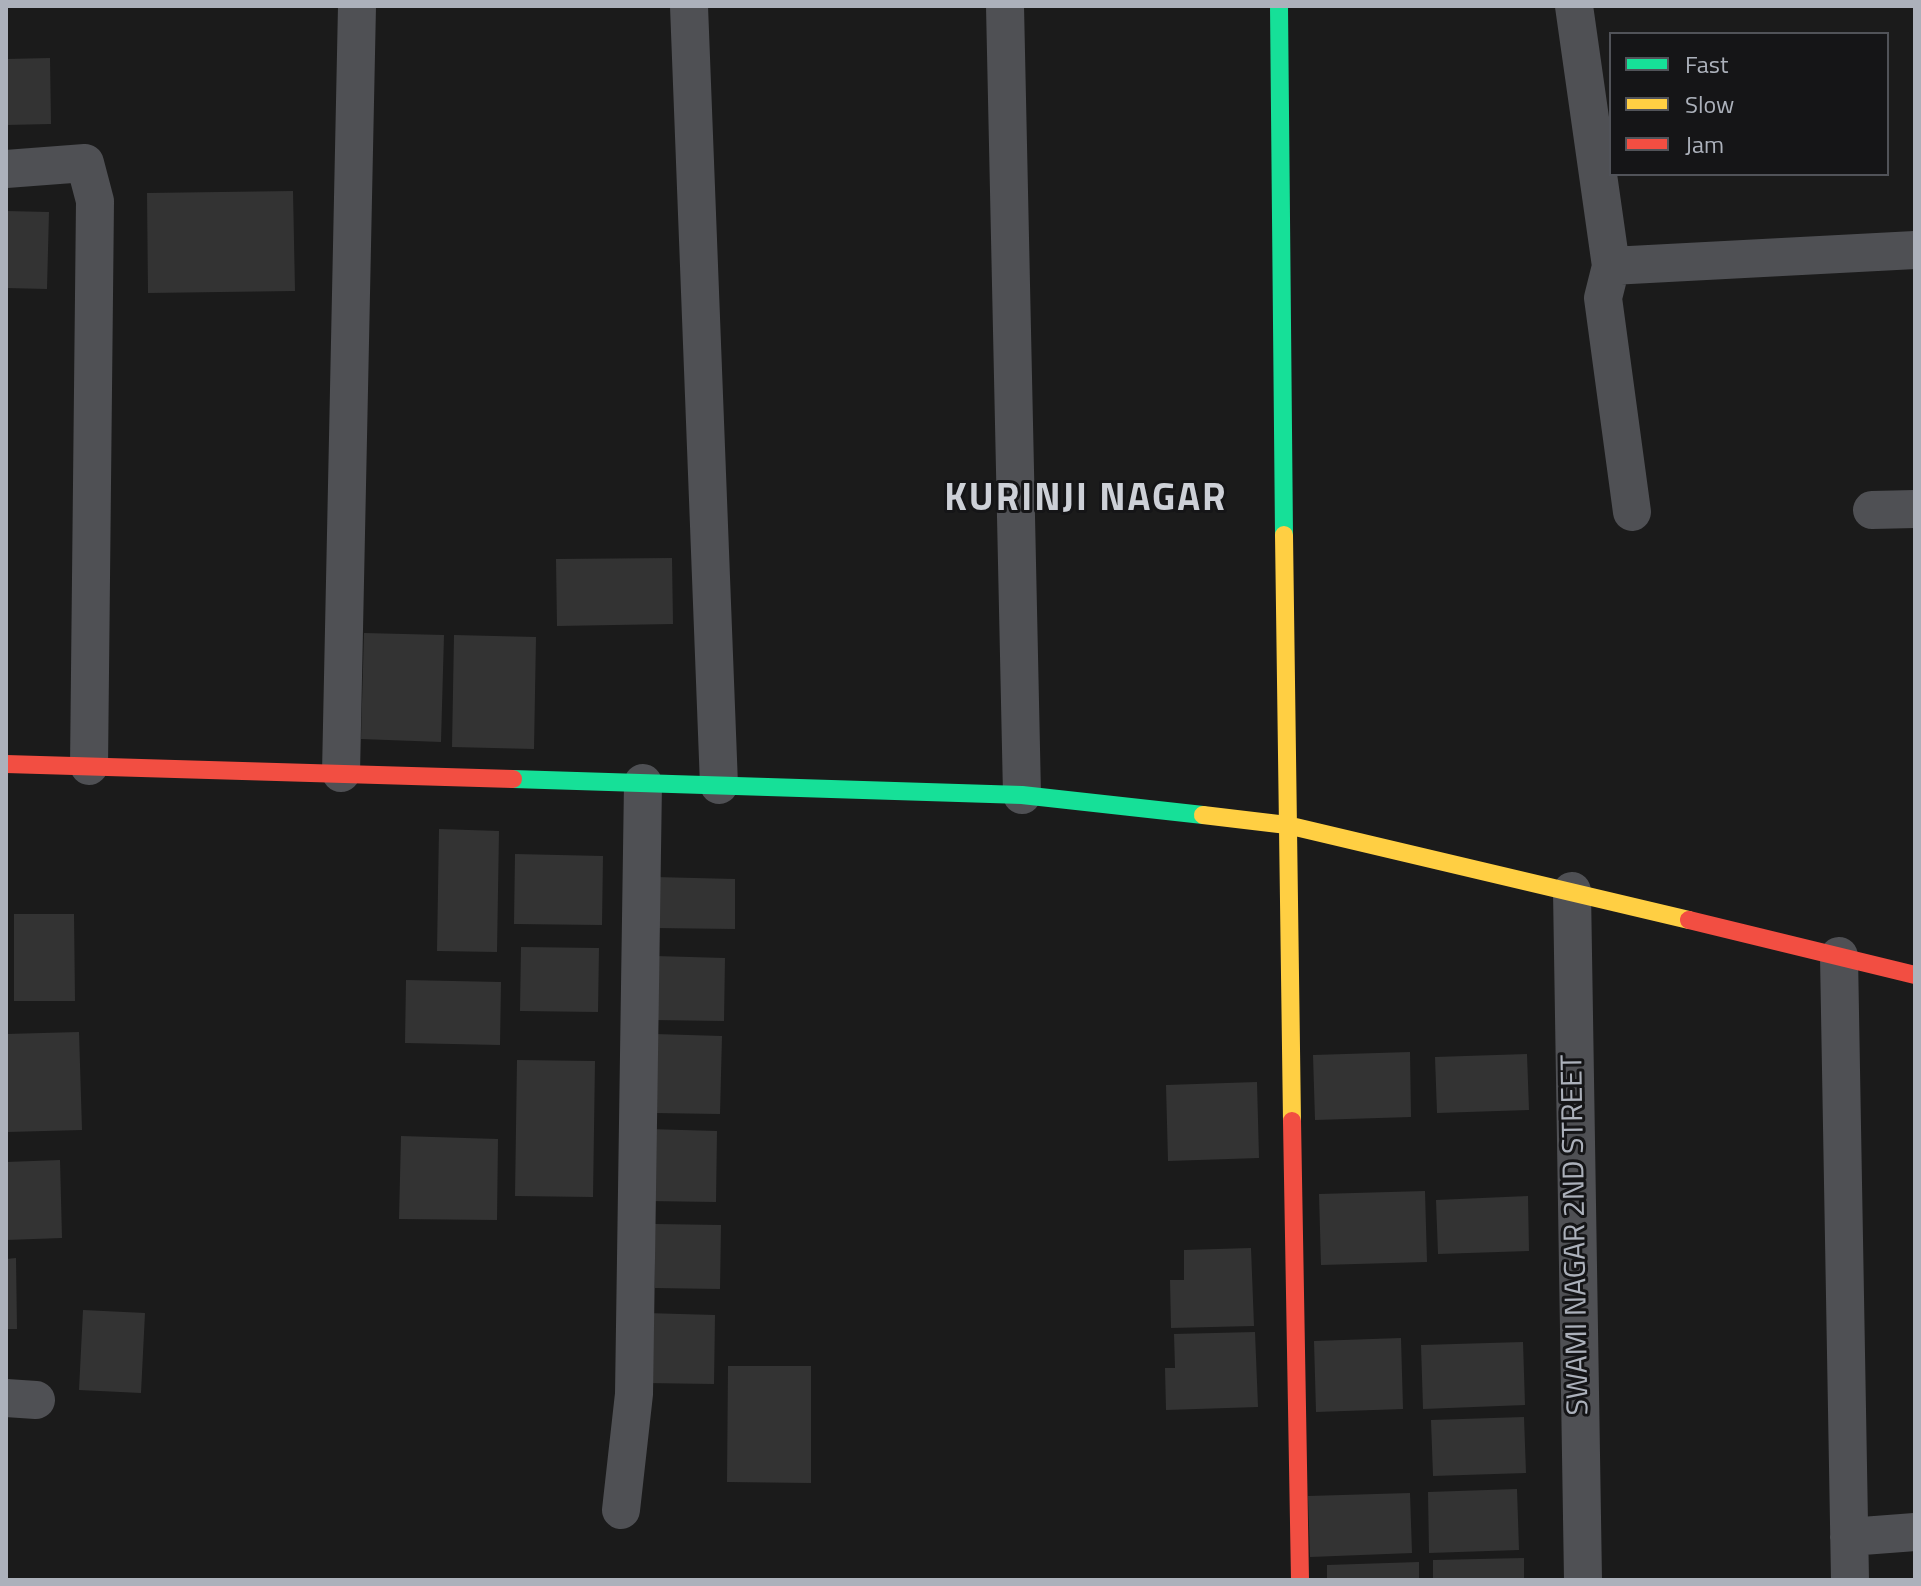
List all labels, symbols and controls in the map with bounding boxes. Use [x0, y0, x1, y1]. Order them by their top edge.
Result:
legend [1609, 32, 1889, 176]
text: Fast [1685, 46, 1728, 82]
text: Slow [1685, 86, 1734, 122]
text: Jam [1685, 126, 1724, 162]
district label: KURINJI NAGAR [944, 478, 1228, 524]
street label: SWAMI NAGAR 2ND STREET [1556, 1054, 1598, 1416]

